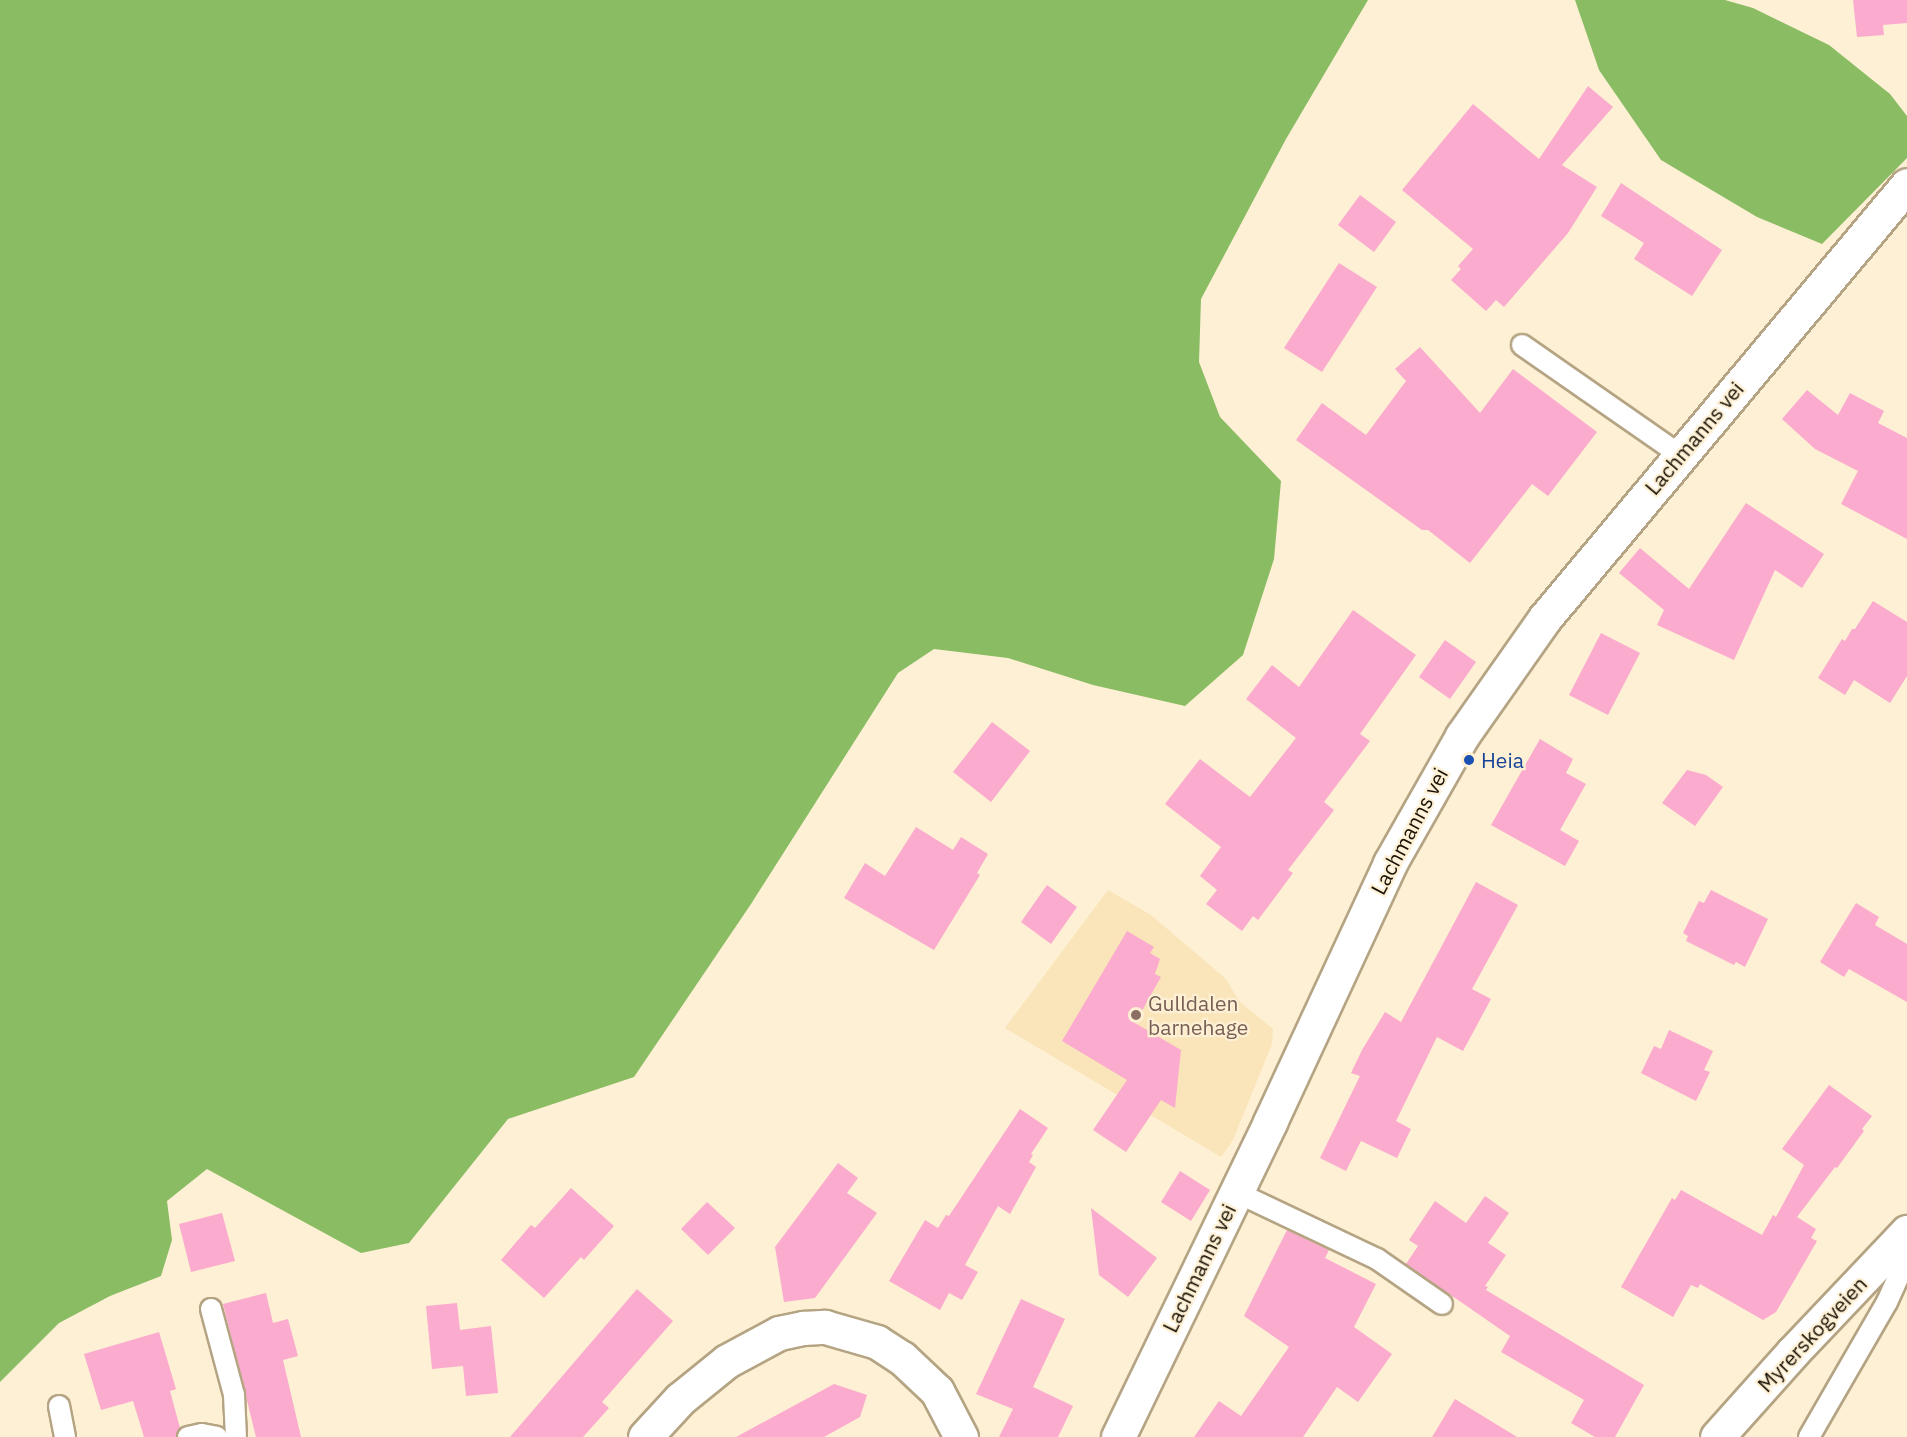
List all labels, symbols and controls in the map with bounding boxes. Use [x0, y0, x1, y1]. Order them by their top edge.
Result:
street label: Lachmanns vei [1639, 376, 1749, 500]
place label: Heia [1481, 747, 1524, 773]
marker: Heia [1462, 753, 1476, 767]
street label: Lachmanns vei [1365, 763, 1453, 899]
place label: Gulldalen barnehage [1148, 990, 1248, 1040]
marker: Gulldalen barnehage [1129, 1008, 1143, 1022]
street label: Lachmanns vei [1157, 1200, 1241, 1336]
street label: Myrerskogveien [1752, 1271, 1872, 1397]

